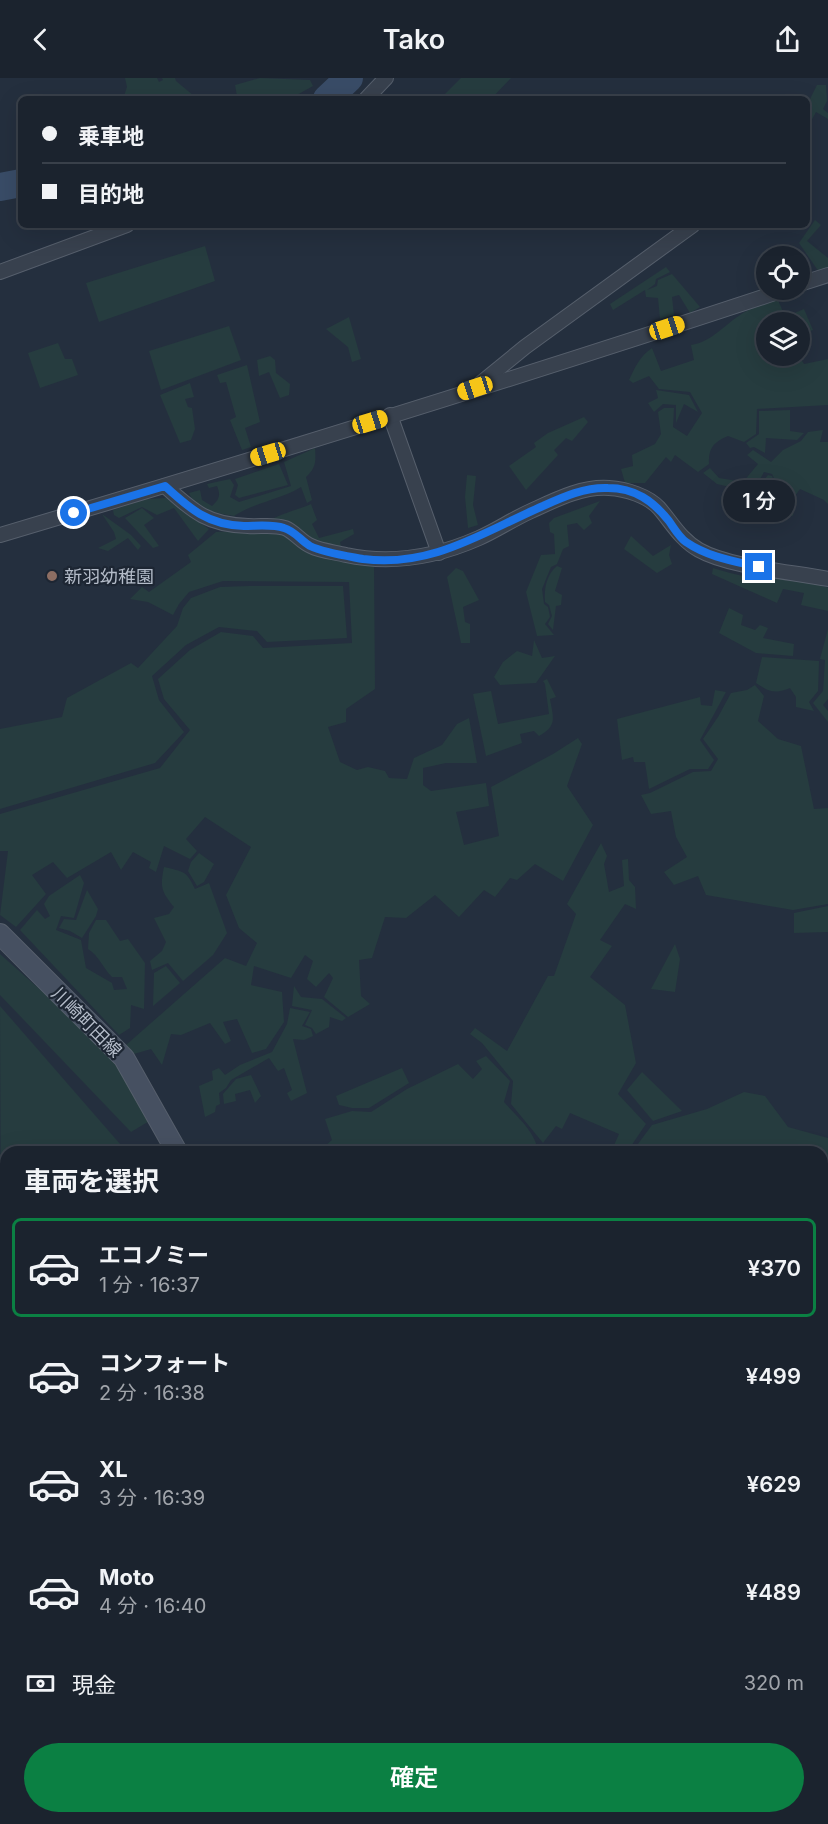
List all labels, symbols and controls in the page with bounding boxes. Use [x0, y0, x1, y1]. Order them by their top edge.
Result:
icon: back [24, 23, 57, 56]
text: Tako [383, 23, 445, 56]
icon: share [771, 23, 804, 56]
text: 乗車地 [78, 123, 144, 149]
text: 目的地 [78, 181, 144, 207]
map controls [756, 246, 810, 366]
button: locate [756, 246, 810, 300]
button: layers [756, 312, 810, 366]
car [647, 314, 687, 342]
car [455, 374, 495, 402]
car [350, 408, 390, 436]
car [248, 440, 288, 468]
callout: 1 分 [723, 480, 795, 522]
text: 1 分 [742, 489, 776, 513]
route start [60, 499, 87, 526]
route end [745, 553, 772, 580]
place label: 新羽幼稚園 [64, 566, 154, 587]
marker: 新羽幼稚園 [45, 569, 59, 583]
street label: 川崎町田線 [48, 983, 126, 1061]
text: 車両を選択 [24, 1165, 159, 1198]
icon: car [27, 1241, 81, 1295]
text: エコノミー [99, 1242, 209, 1268]
text: ¥370 [748, 1255, 801, 1281]
text: 1 分 · 16:37 [99, 1273, 200, 1297]
icon: car [27, 1349, 81, 1403]
text: コンフォート [99, 1350, 230, 1376]
text: ¥499 [746, 1363, 801, 1389]
text: 2 分 · 16:38 [99, 1381, 205, 1405]
text: XL [99, 1456, 128, 1482]
icon: car [27, 1457, 81, 1511]
text: ¥629 [747, 1471, 801, 1497]
text: 3 分 · 16:39 [99, 1486, 205, 1510]
text: Moto [99, 1564, 154, 1590]
icon: car [27, 1565, 81, 1619]
text: ¥489 [746, 1579, 801, 1605]
text: 4 分 · 16:40 [99, 1594, 206, 1618]
icon: cash [24, 1667, 57, 1700]
text: 320 m [744, 1671, 804, 1695]
text: 現金 [72, 1672, 116, 1698]
button: 確定 [24, 1743, 804, 1812]

